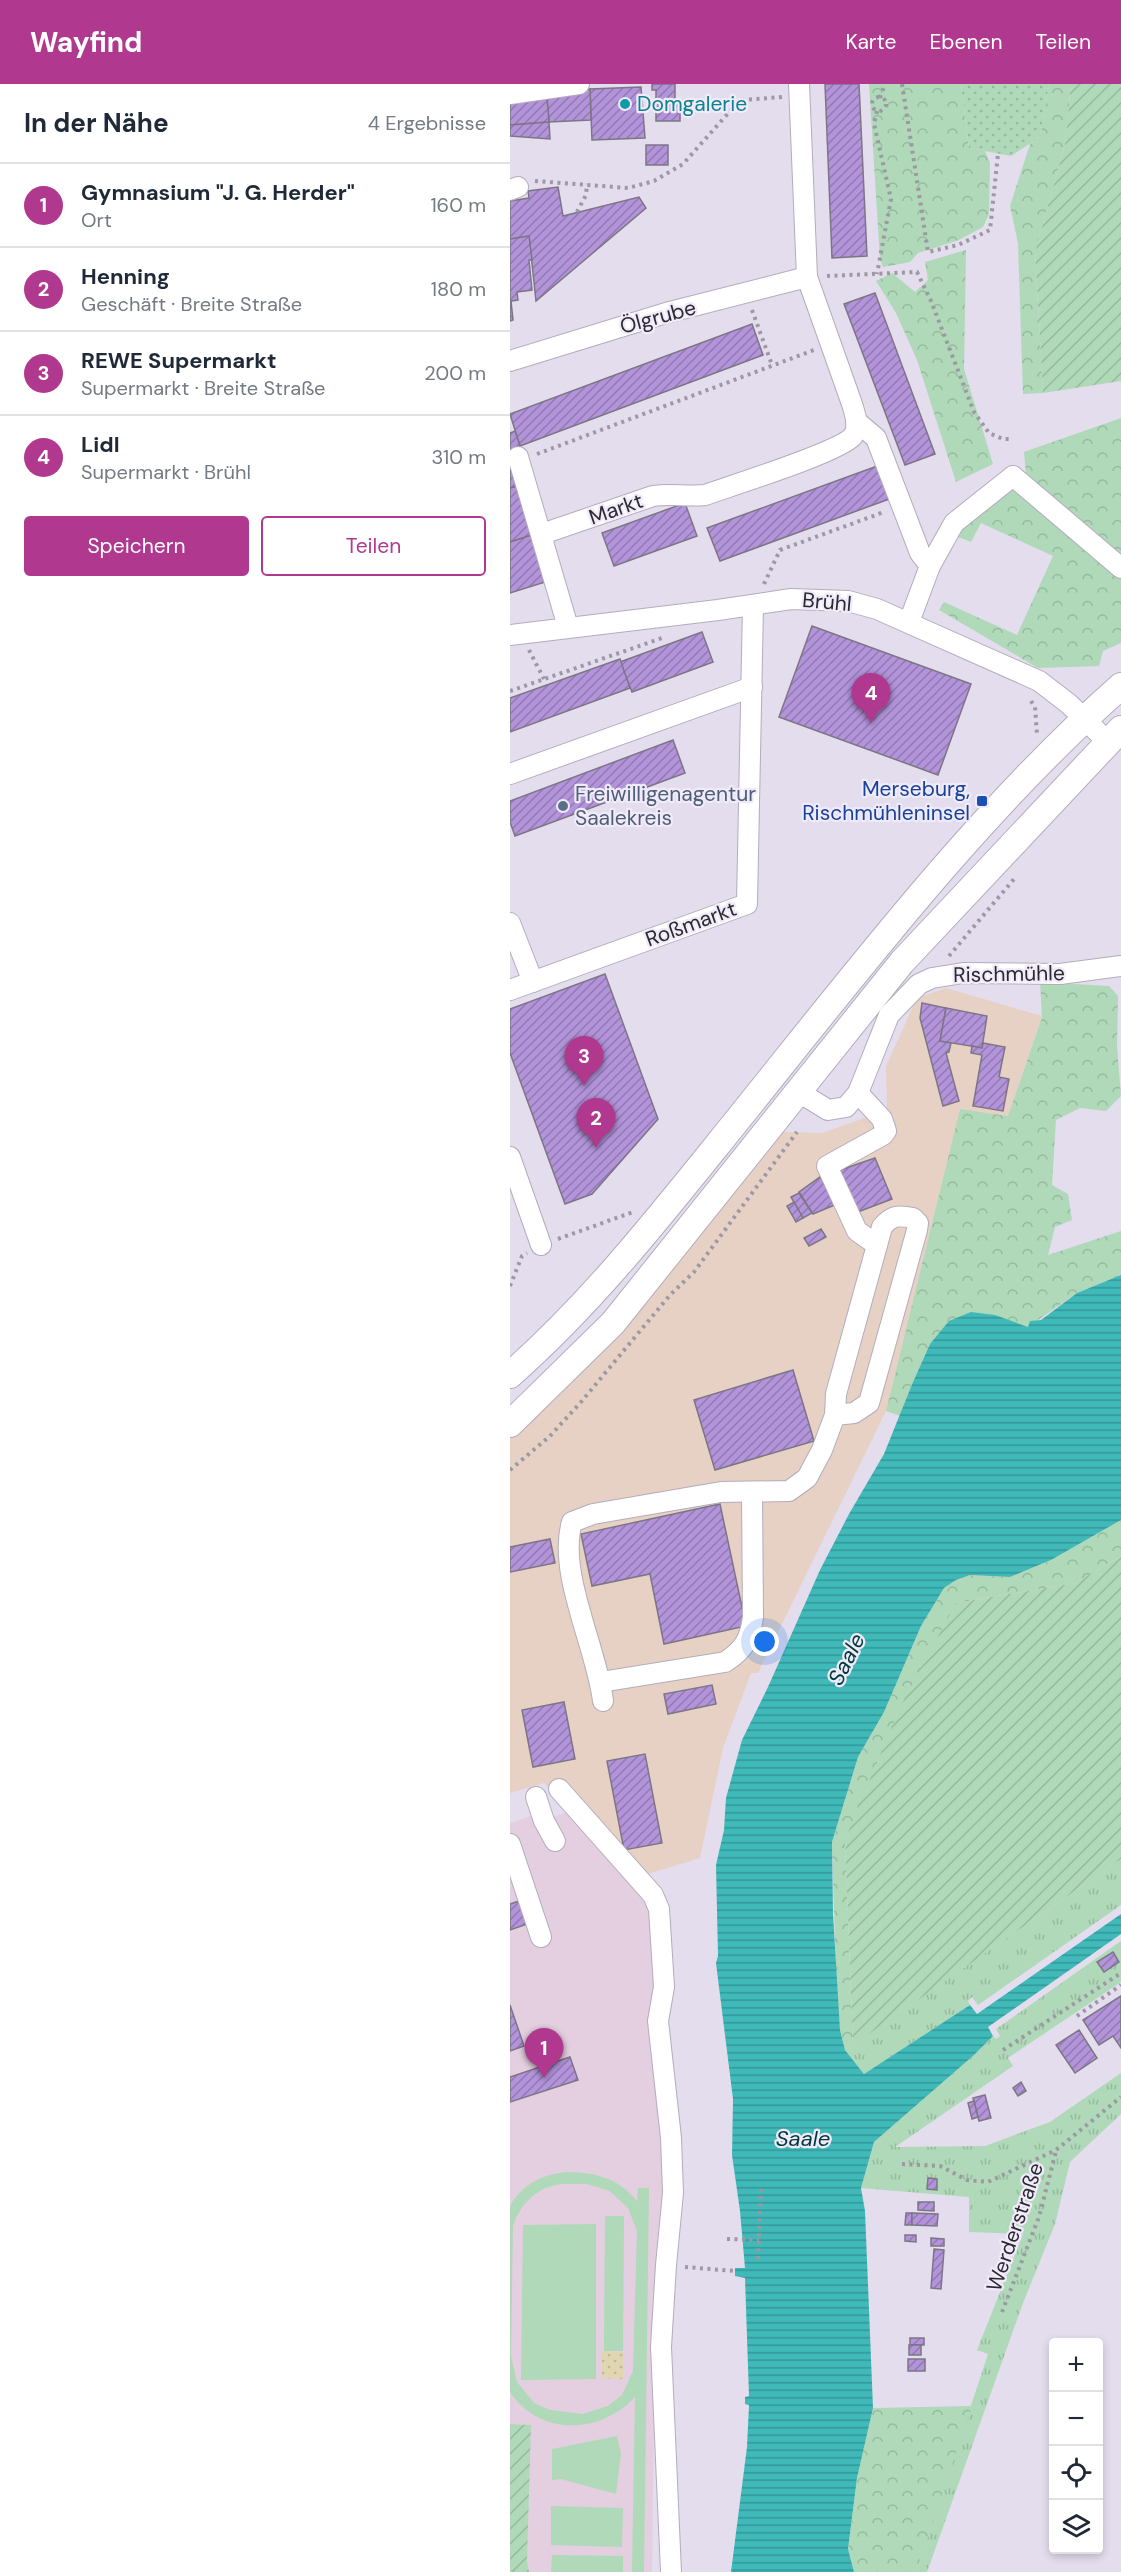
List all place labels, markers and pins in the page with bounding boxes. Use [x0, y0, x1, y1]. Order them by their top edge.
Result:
place label: Domgalerie [637, 90, 747, 118]
marker: Domgalerie [618, 97, 632, 111]
pin: 4 [852, 674, 890, 723]
place label: Merseburg, Rischmühleninsel [802, 775, 970, 827]
place label: Freiwilligenagentur Saalekreis [575, 780, 756, 832]
marker: Merseburg, Rischmühleninsel [975, 794, 989, 808]
marker: Freiwilligenagentur Saalekreis [556, 799, 570, 813]
pin: 3 [564, 1036, 604, 1086]
pin: 2 [576, 1098, 616, 1148]
pin: 1 [525, 2028, 564, 2078]

